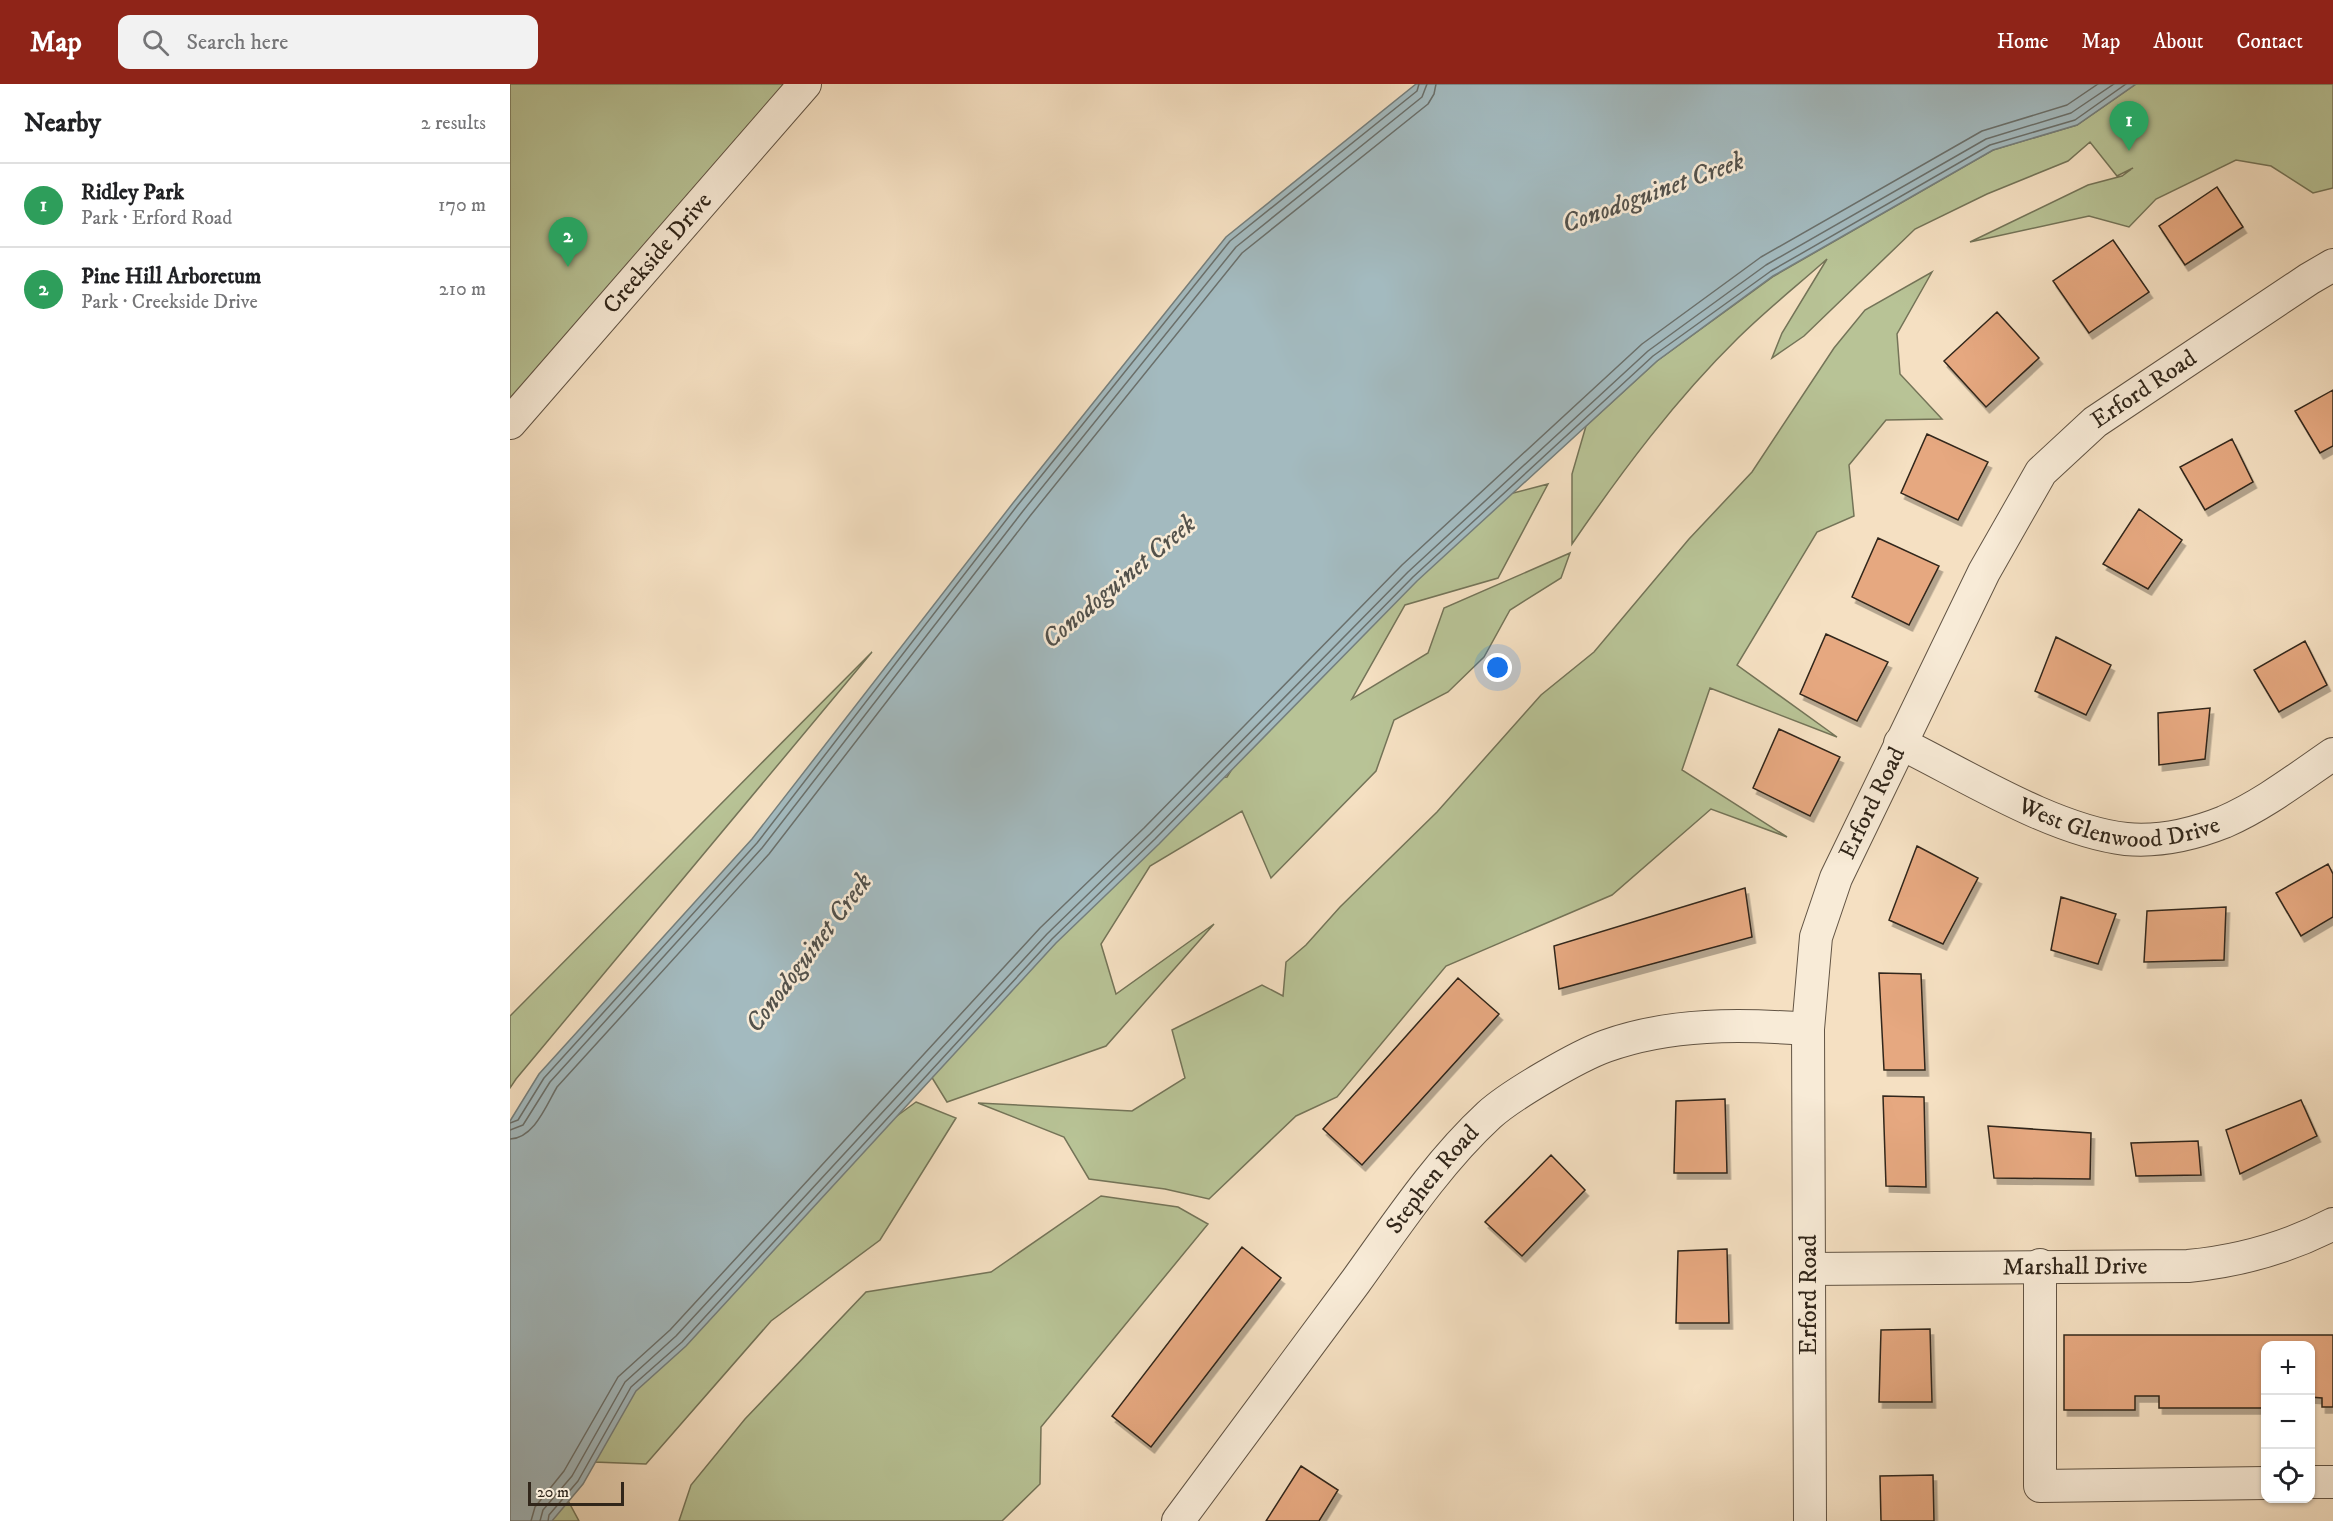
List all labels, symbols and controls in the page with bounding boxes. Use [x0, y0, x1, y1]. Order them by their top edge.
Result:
search box [118, 15, 538, 69]
text: Map [30, 25, 82, 60]
icon: search [139, 26, 172, 59]
text: Search here [187, 29, 288, 56]
text: Home [1997, 29, 2049, 55]
text: Map [2082, 29, 2120, 55]
text: About [2153, 29, 2204, 55]
text: Contact [2237, 29, 2303, 55]
pin: 1 [2110, 101, 2148, 151]
text: Nearby [24, 107, 101, 140]
text: 2 results [421, 111, 486, 136]
water label: Conodoguinet Creek [1557, 145, 1749, 241]
text: Ridley Park [81, 179, 184, 206]
street label: Creekside Drive [597, 186, 719, 320]
text: 1 [40, 193, 47, 218]
text: 170 m [438, 193, 486, 218]
text: Park · Erford Road [81, 206, 232, 231]
pin: 2 [548, 218, 588, 267]
text: Pine Hill Arboretum [81, 263, 261, 290]
text: 2 [39, 277, 48, 302]
text: 210 m [439, 277, 486, 302]
text: Park · Creekside Drive [81, 290, 258, 315]
street label: Erford Road [2085, 343, 2202, 435]
water label: Conodoguinet Creek [1035, 508, 1203, 656]
your location [1483, 653, 1512, 682]
street label: Erford Road [1832, 742, 1912, 864]
street label: West Glenwood Drive [2013, 790, 2224, 855]
water label: Conodoguinet Creek [738, 866, 880, 1039]
street label: Stephen Road [1379, 1118, 1485, 1240]
street label: Erford Road [1794, 1235, 1824, 1355]
street label: Marshall Drive [2002, 1251, 2148, 1282]
map controls [2261, 1341, 2315, 1503]
button: + [2261, 1341, 2315, 1395]
button: − [2261, 1395, 2315, 1449]
button: locate [2261, 1449, 2315, 1503]
scale bar [528, 1479, 624, 1506]
text: 20 m [537, 1482, 569, 1502]

